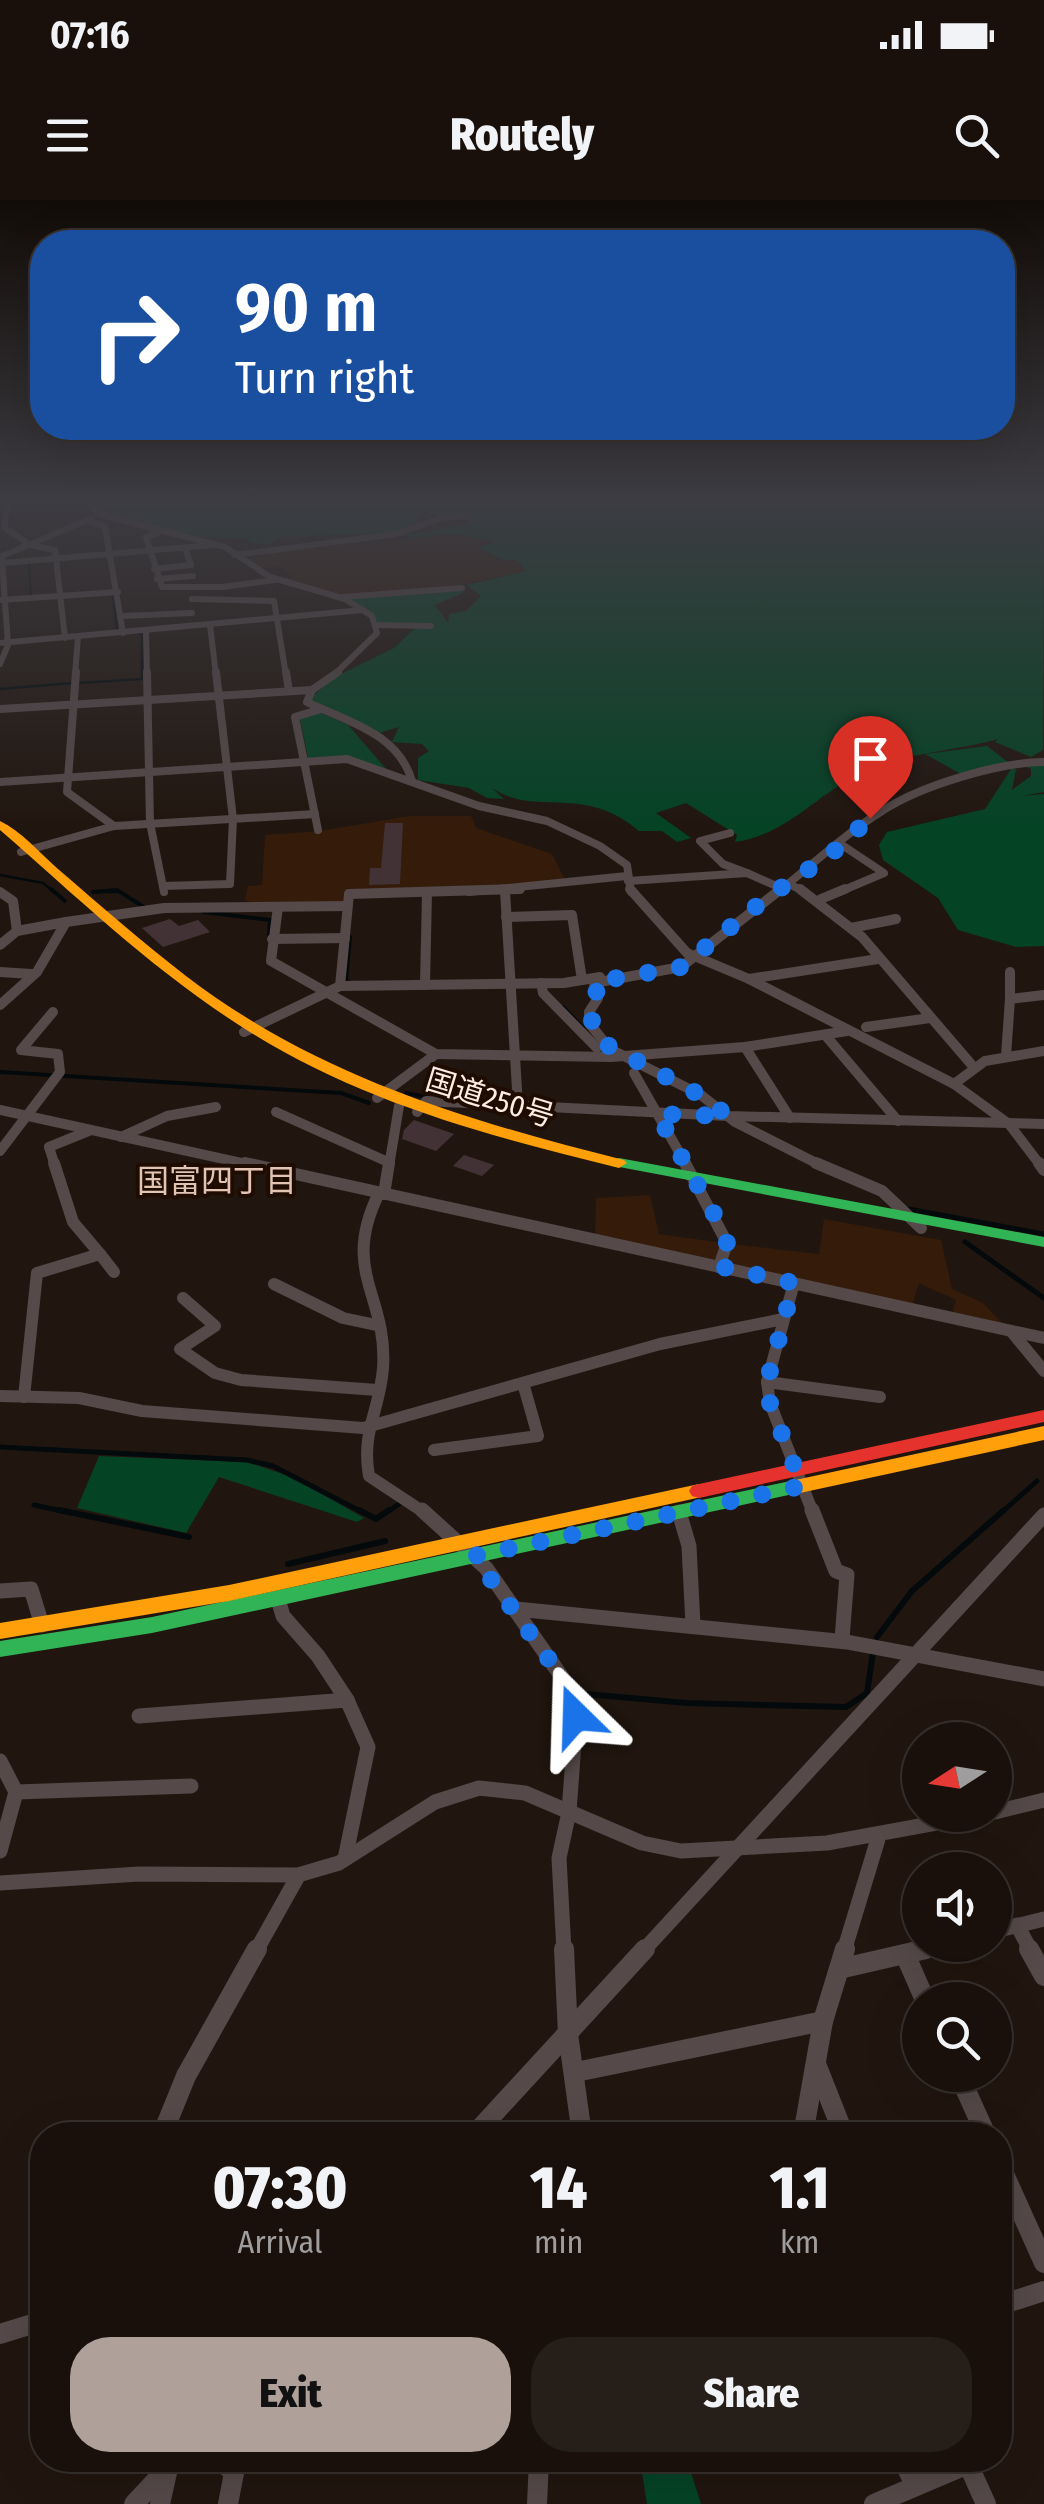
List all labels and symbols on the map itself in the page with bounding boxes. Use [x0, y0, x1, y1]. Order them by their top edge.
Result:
pin [828, 716, 913, 819]
street label: 国道250号 [421, 1061, 559, 1135]
district label: 国富四丁目 [137, 1162, 297, 1200]
position arrow [524, 1664, 628, 1768]
north arrow [902, 1722, 1012, 1832]

